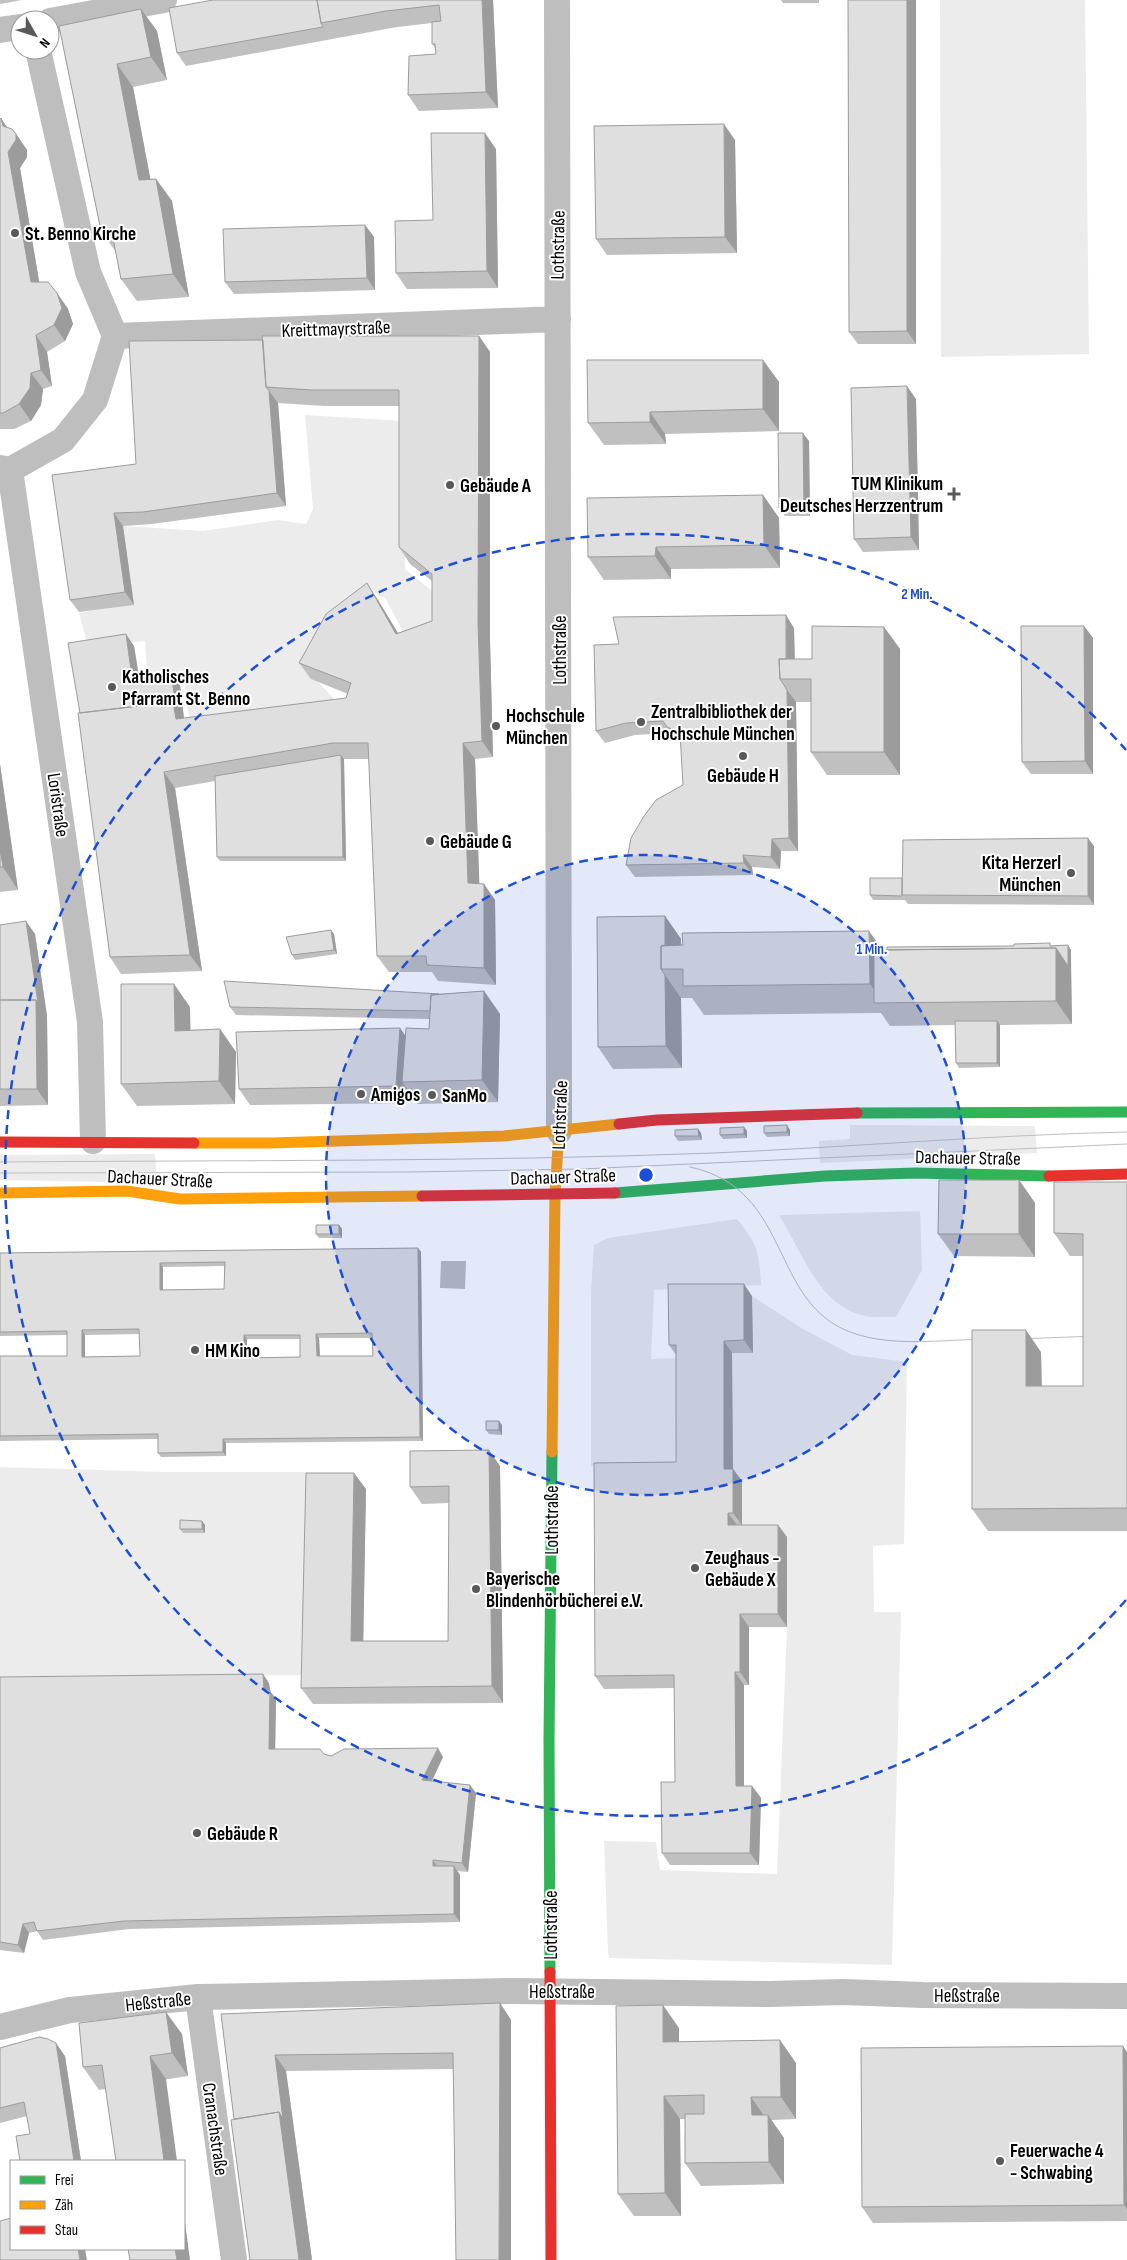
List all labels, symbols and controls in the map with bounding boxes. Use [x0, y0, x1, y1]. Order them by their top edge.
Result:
north arrow [10, 10, 60, 60]
text: N [36, 35, 54, 51]
street label: Lothstraße [546, 210, 571, 280]
place label: St. Benno Kirche [25, 223, 136, 246]
marker: St. Benno Kirche [9, 227, 21, 239]
street label: Kreittmayrstraße [281, 316, 391, 343]
place label: TUM Klinikum Deutsches Herzzentrum [780, 473, 943, 518]
place label: Gebäude A [460, 475, 532, 498]
marker: Gebäude A [444, 479, 456, 491]
marker: TUM Klinikum Deutsches Herzzentrum [947, 487, 961, 501]
text: 2 Min. [901, 585, 933, 604]
street label: Lothstraße [549, 615, 572, 685]
place label: Katholisches Pfarramt St. Benno [122, 666, 250, 711]
marker: Katholisches Pfarramt St. Benno [106, 681, 118, 693]
place label: Zentralbibliothek der Hochschule München [651, 701, 795, 746]
place label: Hochschule München [506, 705, 585, 750]
marker: Zentralbibliothek der Hochschule München [635, 716, 647, 728]
marker: Hochschule München [490, 720, 502, 732]
marker: Gebäude H [737, 750, 749, 762]
place label: Gebäude H [707, 765, 779, 788]
street label: Loristraße [42, 772, 73, 839]
place label: Gebäude G [440, 831, 512, 854]
marker: Gebäude G [424, 835, 436, 847]
place label: Kita Herzerl München [982, 852, 1061, 897]
marker: Kita Herzerl München [1065, 867, 1077, 879]
text: 1 Min. [857, 940, 887, 959]
street label: Lothstraße [548, 1080, 573, 1150]
place label: Amigos [370, 1084, 420, 1107]
place label: SanMo [442, 1085, 487, 1108]
marker: Amigos [355, 1088, 367, 1100]
marker: SanMo [426, 1089, 438, 1101]
street label: Dachauer Straße [915, 1146, 1021, 1171]
street label: Dachauer Straße [510, 1164, 616, 1191]
street label: Dachauer Straße [107, 1165, 213, 1194]
centre of rings [637, 1166, 655, 1184]
place label: HM Kino [205, 1340, 260, 1363]
marker: HM Kino [189, 1344, 201, 1356]
street label: Lothstraße [541, 1485, 564, 1555]
place label: Zeughaus - Gebäude X [705, 1547, 780, 1592]
marker: Zeughaus - Gebäude X [689, 1562, 701, 1574]
place label: Bayerische Blindenhörbücherei e.V. [486, 1568, 643, 1613]
marker: Bayerische Blindenhörbücherei e.V. [470, 1583, 482, 1595]
place label: Gebäude R [207, 1823, 278, 1846]
marker: Gebäude R [191, 1827, 203, 1839]
street label: Lothstraße [540, 1890, 563, 1960]
street label: Heßstraße [529, 1981, 595, 2004]
street label: Heßstraße [934, 1985, 1000, 2008]
street label: Heßstraße [124, 1988, 192, 2017]
street label: Cranachstraße [197, 2081, 232, 2177]
place label: Feuerwache 4 - Schwabing [1010, 2140, 1104, 2185]
marker: Feuerwache 4 - Schwabing [994, 2155, 1006, 2167]
legend [10, 2160, 185, 2250]
text: Frei [55, 2171, 74, 2190]
text: Zäh [55, 2196, 73, 2215]
text: Stau [55, 2221, 78, 2240]

